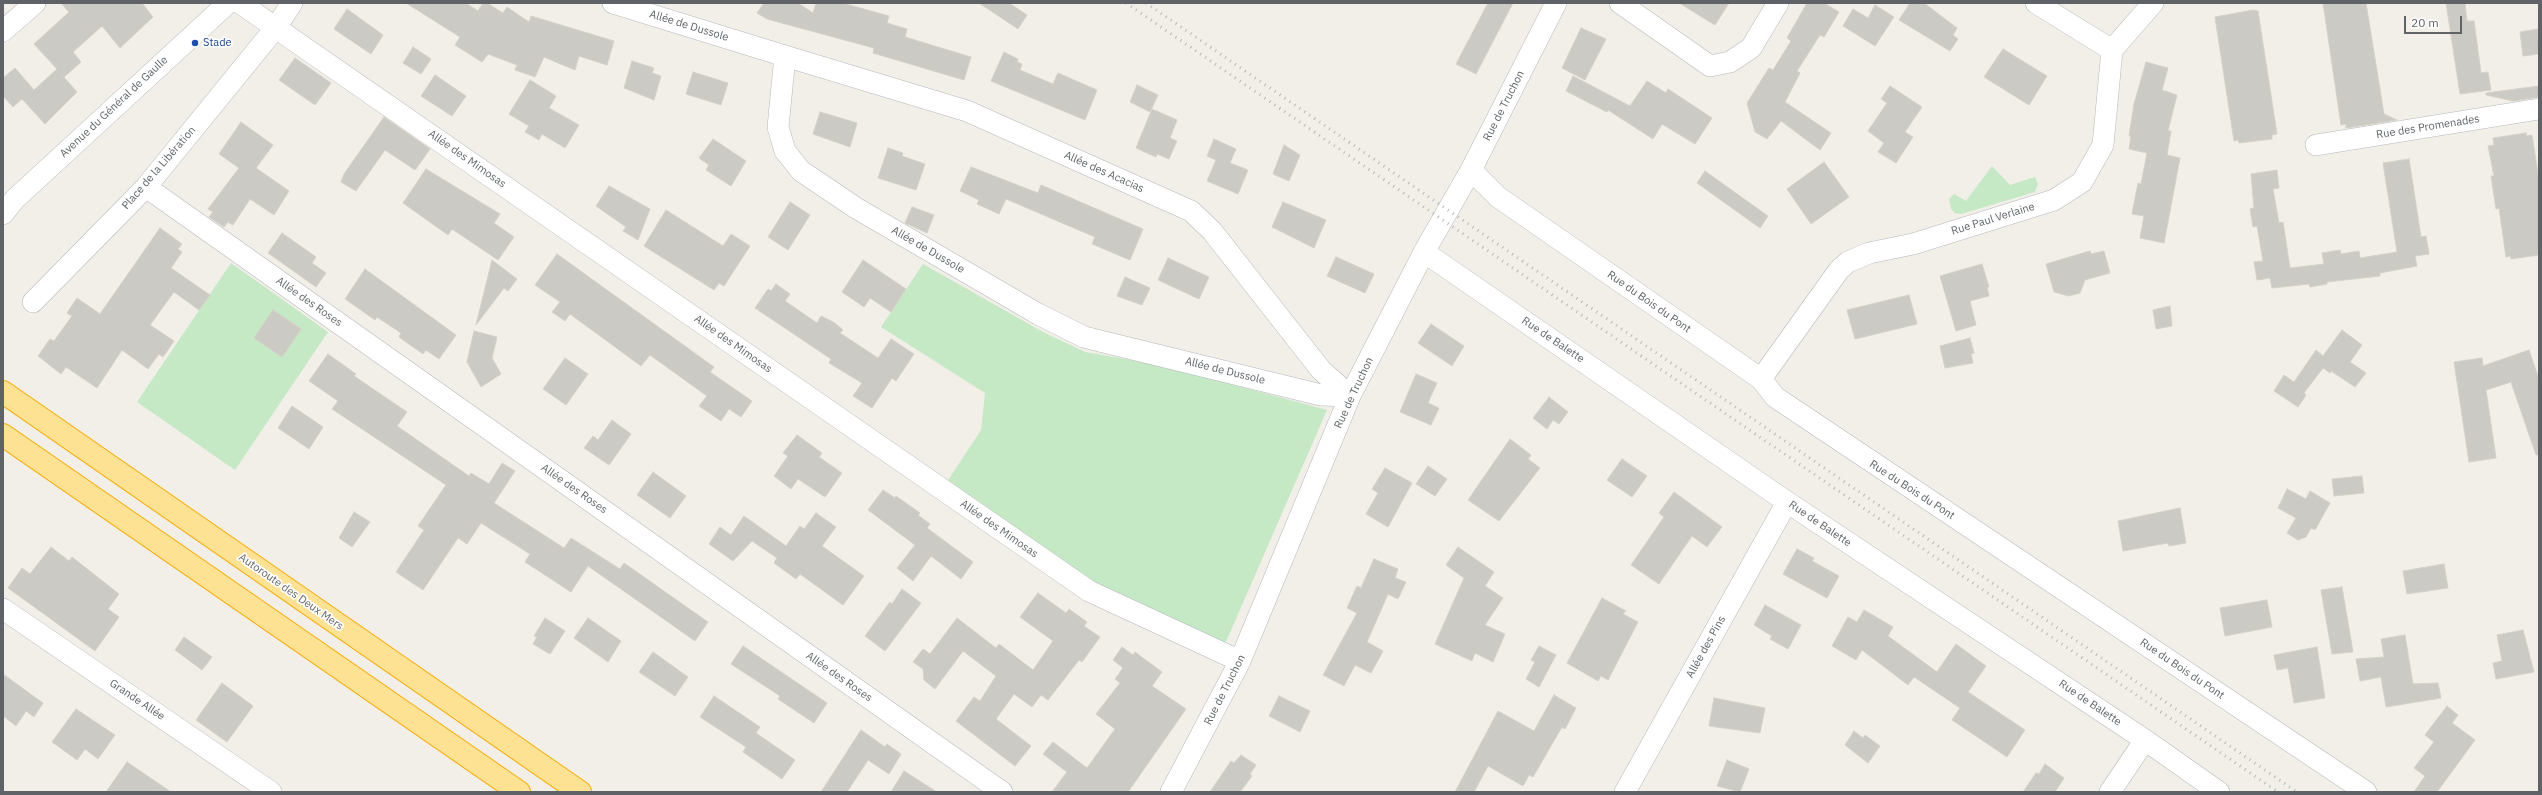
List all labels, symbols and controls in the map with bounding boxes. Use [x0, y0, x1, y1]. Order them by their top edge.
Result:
street label: Allée de Dussole [648, 8, 730, 44]
scale bar [2406, 8, 2464, 34]
text: 20 m [2411, 15, 2439, 30]
place label: Stade [203, 36, 232, 50]
marker: Stade [190, 38, 200, 48]
street label: Avenue du Général de Gaulle [57, 54, 171, 160]
street label: Rue de Truchon [1481, 69, 1527, 143]
street label: Rue des Promenades [2375, 112, 2481, 142]
street label: Place de la Libération [119, 124, 199, 212]
street label: Allée des Mimosas [426, 127, 508, 191]
street label: Allée des Acacias [1062, 148, 1146, 196]
street label: Rue Paul Verlaine [1950, 200, 2036, 238]
street label: Allée de Dussole [889, 224, 967, 276]
street label: Rue du Bois du Pont [1605, 268, 1693, 336]
street label: Allée des Roses [273, 274, 345, 330]
street label: Allée des Mimosas [692, 312, 774, 376]
street label: Rue de Balette [1519, 314, 1587, 366]
street label: Allée de Dussole [1184, 355, 1266, 387]
street label: Rue de Truchon [1332, 355, 1376, 431]
street label: Rue du Bois du Pont [1867, 457, 1957, 523]
street label: Allée des Roses [538, 461, 610, 517]
street label: Allée des Mimosas [958, 497, 1040, 561]
street label: Rue de Balette [1786, 498, 1854, 550]
street label: Autoroute des Deux Mers [236, 551, 346, 633]
street label: Allée des Pins [1683, 614, 1729, 680]
street label: Rue du Bois du Pont [2137, 636, 2227, 702]
street label: Allée des Roses [803, 649, 875, 705]
street label: Rue de Truchon [1202, 653, 1248, 727]
street label: Grande Allée [107, 677, 167, 723]
street label: Rue de Balette [2056, 677, 2124, 729]

